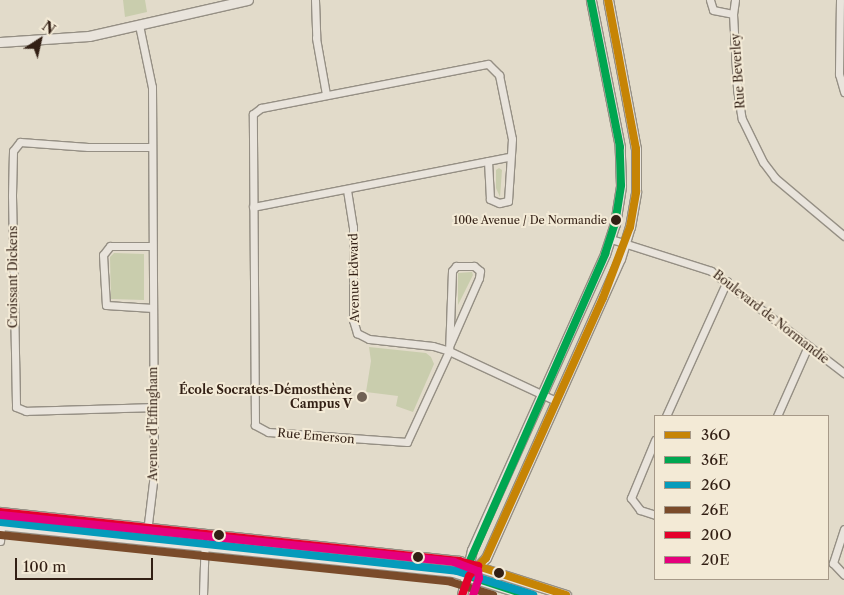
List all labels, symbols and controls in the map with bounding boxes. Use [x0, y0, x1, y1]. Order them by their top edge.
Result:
north arrow [15, 15, 65, 65]
text: N [38, 17, 59, 39]
street label: Rue Beverley [728, 33, 748, 109]
place label: 100e Avenue / De Normandie [453, 213, 607, 227]
marker: 100e Avenue / De Normandie [611, 215, 621, 225]
street label: Croissant Dickens [6, 226, 20, 328]
street label: Avenue Edward [346, 233, 362, 323]
street label: Boulevard de Normandie [710, 267, 832, 367]
street label: Avenue d'Effingham [146, 367, 160, 481]
place label: École Socrates-Démosthène Campus V [179, 383, 352, 411]
marker: École Socrates-Démosthène Campus V [356, 391, 368, 403]
legend [654, 415, 829, 580]
street label: Rue Emerson [277, 425, 355, 447]
text: 36O [701, 425, 731, 444]
text: 36E [701, 450, 728, 469]
text: 26O [701, 475, 731, 494]
text: 26E [701, 500, 729, 519]
text: 20O [701, 525, 732, 544]
unlabelled marker [214, 530, 224, 540]
scale bar [18, 548, 155, 580]
text: 20E [701, 550, 729, 569]
unlabelled marker [413, 552, 423, 562]
text: 100 m [23, 557, 66, 576]
unlabelled marker [494, 568, 504, 578]

